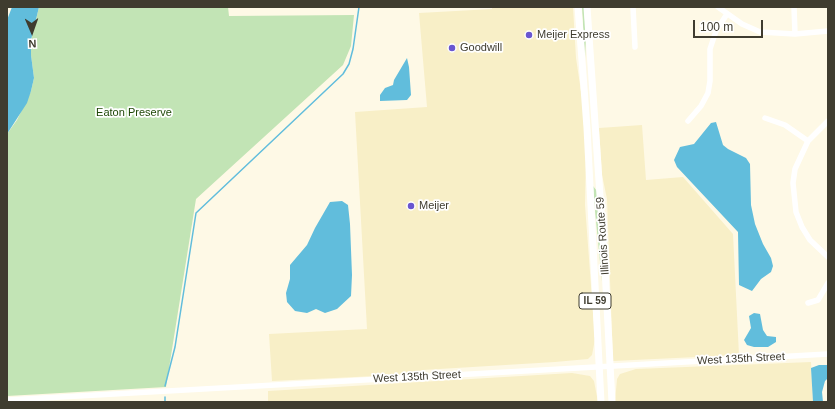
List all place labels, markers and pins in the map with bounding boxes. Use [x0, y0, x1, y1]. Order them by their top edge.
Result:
place label: Meijer Express [537, 28, 610, 42]
marker: Meijer Express [524, 30, 534, 40]
place label: Goodwill [460, 41, 502, 55]
marker: Goodwill [447, 43, 457, 53]
place label: Meijer [419, 199, 449, 213]
marker: Meijer [406, 201, 416, 211]

